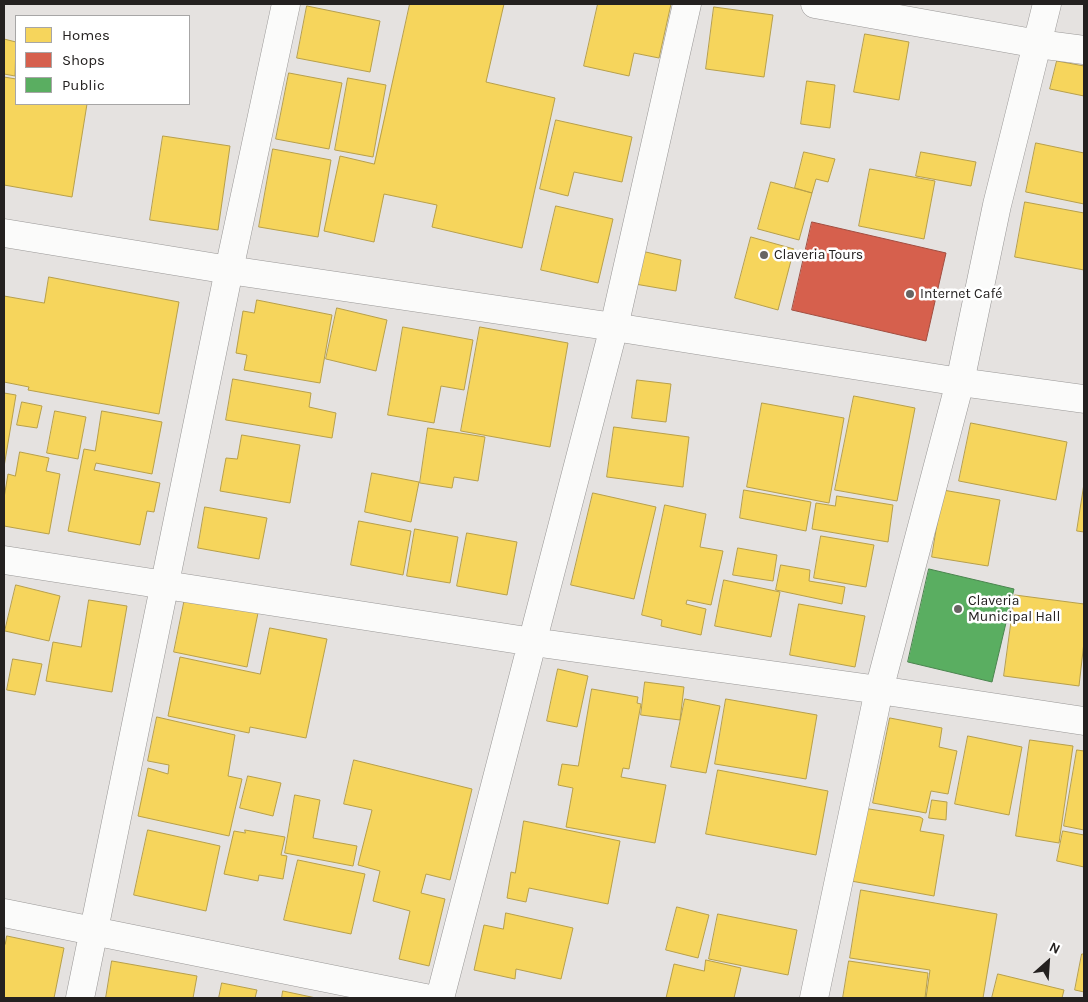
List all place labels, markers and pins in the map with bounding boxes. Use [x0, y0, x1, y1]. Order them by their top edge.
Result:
place label: Claveria Tours [774, 247, 863, 263]
marker: Claveria Tours [758, 249, 770, 261]
place label: Internet Café [920, 286, 1002, 302]
marker: Internet Café [904, 288, 916, 300]
place label: Claveria Municipal Hall [968, 593, 1060, 626]
marker: Claveria Municipal Hall [952, 603, 964, 615]

